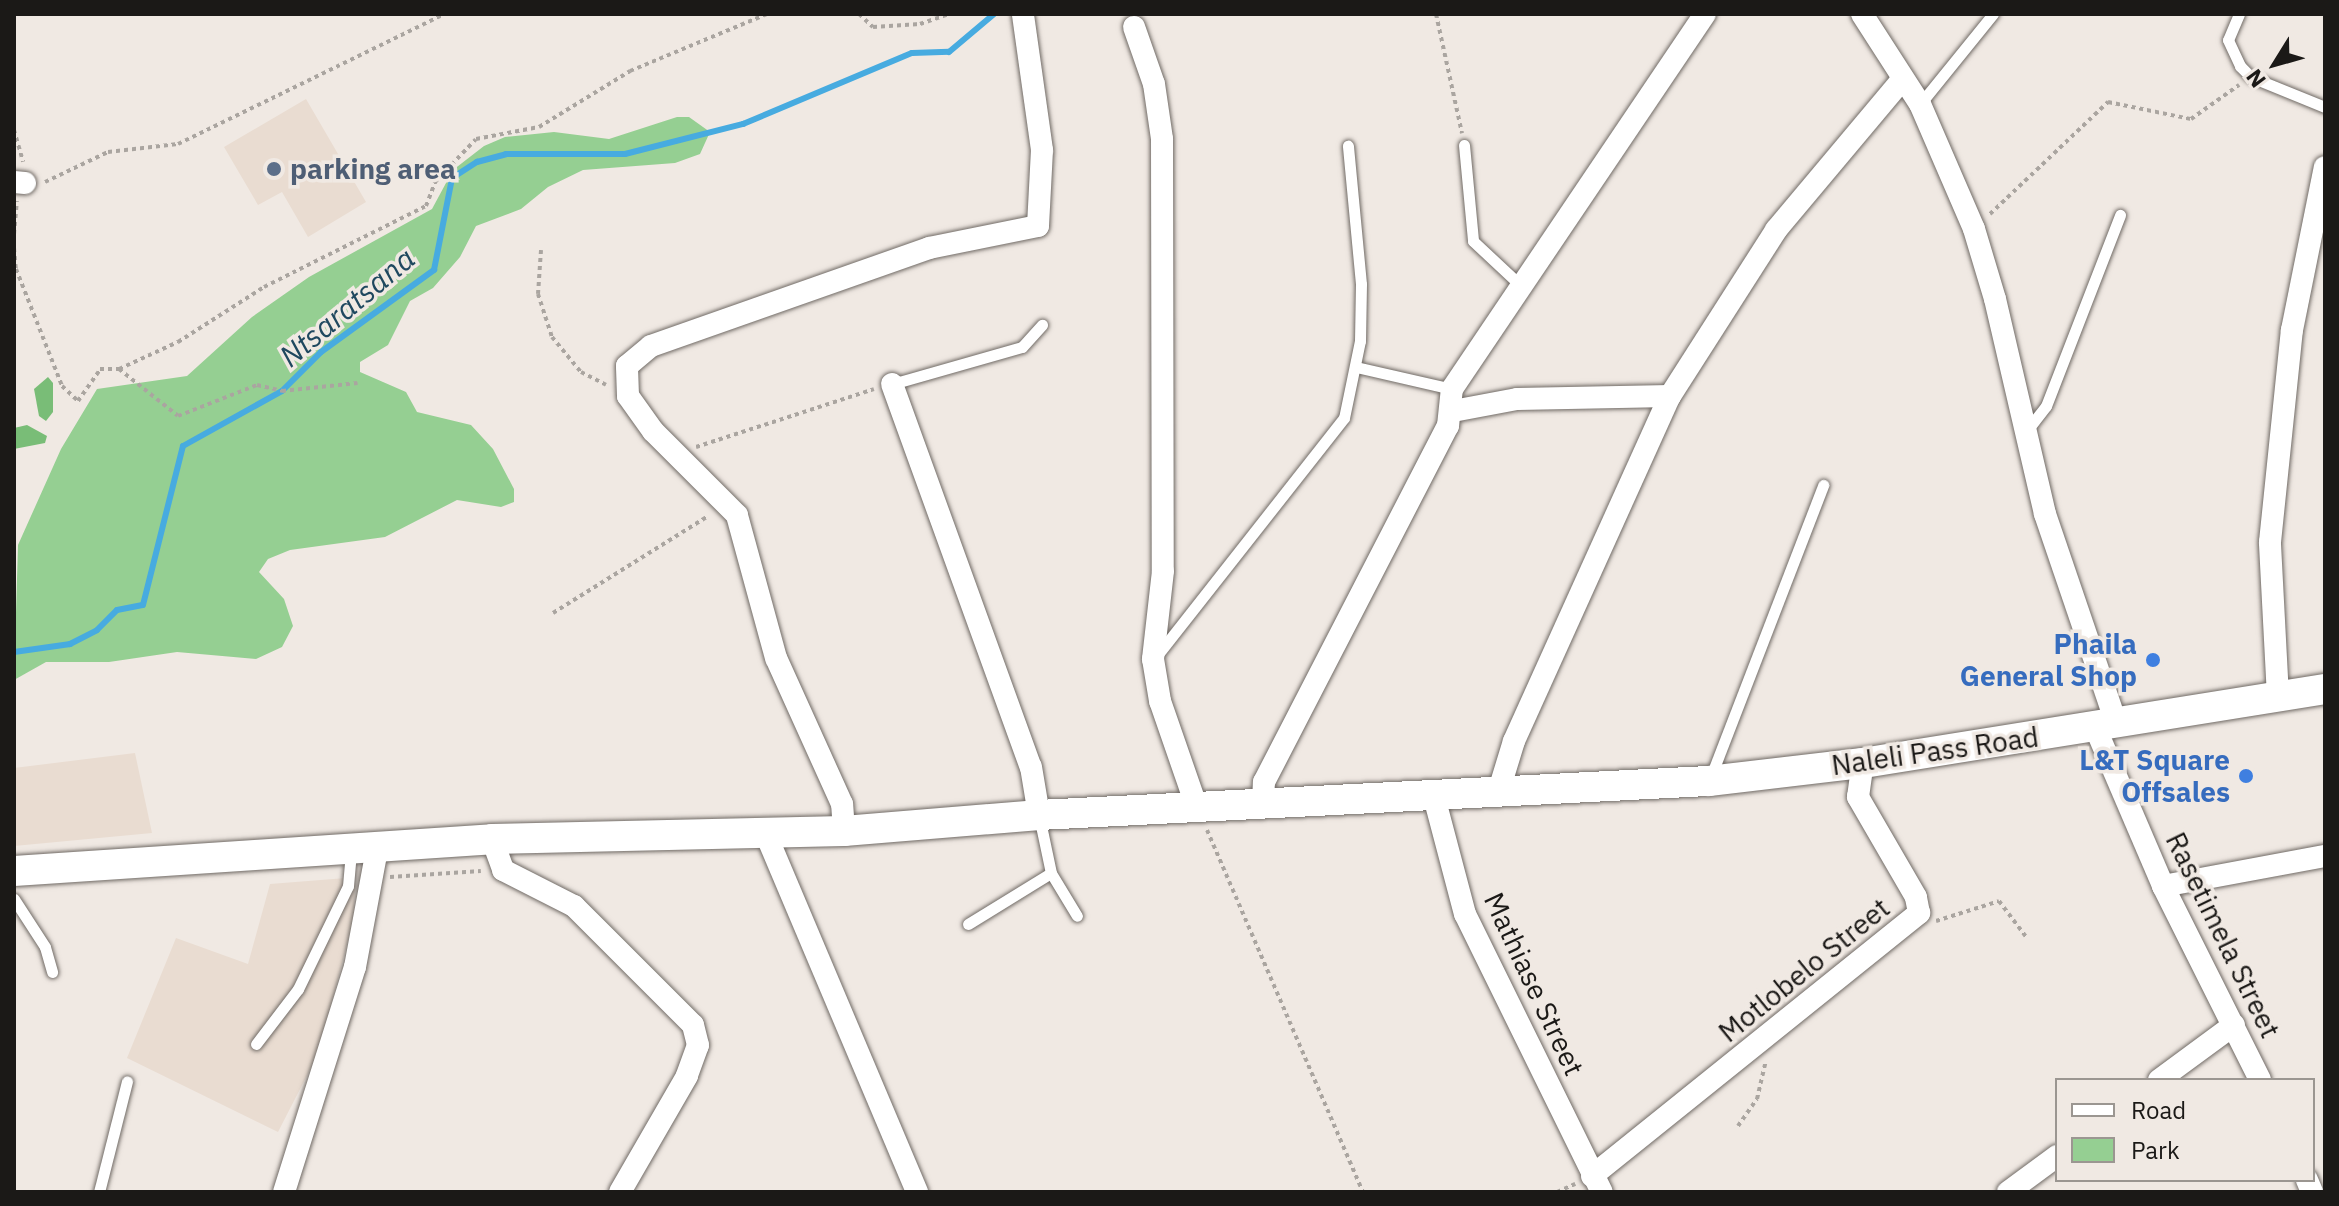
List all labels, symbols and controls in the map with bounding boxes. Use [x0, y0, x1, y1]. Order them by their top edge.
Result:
north arrow [2235, 24, 2315, 104]
text: N [2239, 64, 2272, 94]
place label: parking area [290, 152, 456, 186]
marker: parking area [265, 160, 283, 178]
water label: Ntsaratsana [272, 240, 422, 374]
place label: Phaila General Shop [1960, 627, 2137, 693]
marker: Phaila General Shop [2144, 651, 2162, 669]
street label: Naleli Pass Road [1829, 720, 2041, 782]
place label: L&T Square Offsales [2079, 743, 2230, 809]
marker: L&T Square Offsales [2237, 767, 2255, 785]
street label: Rasetimela Street [2159, 827, 2287, 1043]
street label: Mathiase Street [1477, 887, 1591, 1081]
street label: Motlobelo Street [1712, 891, 1896, 1049]
legend [2055, 1078, 2315, 1182]
text: Road [2131, 1094, 2186, 1126]
text: Park [2131, 1134, 2180, 1166]

